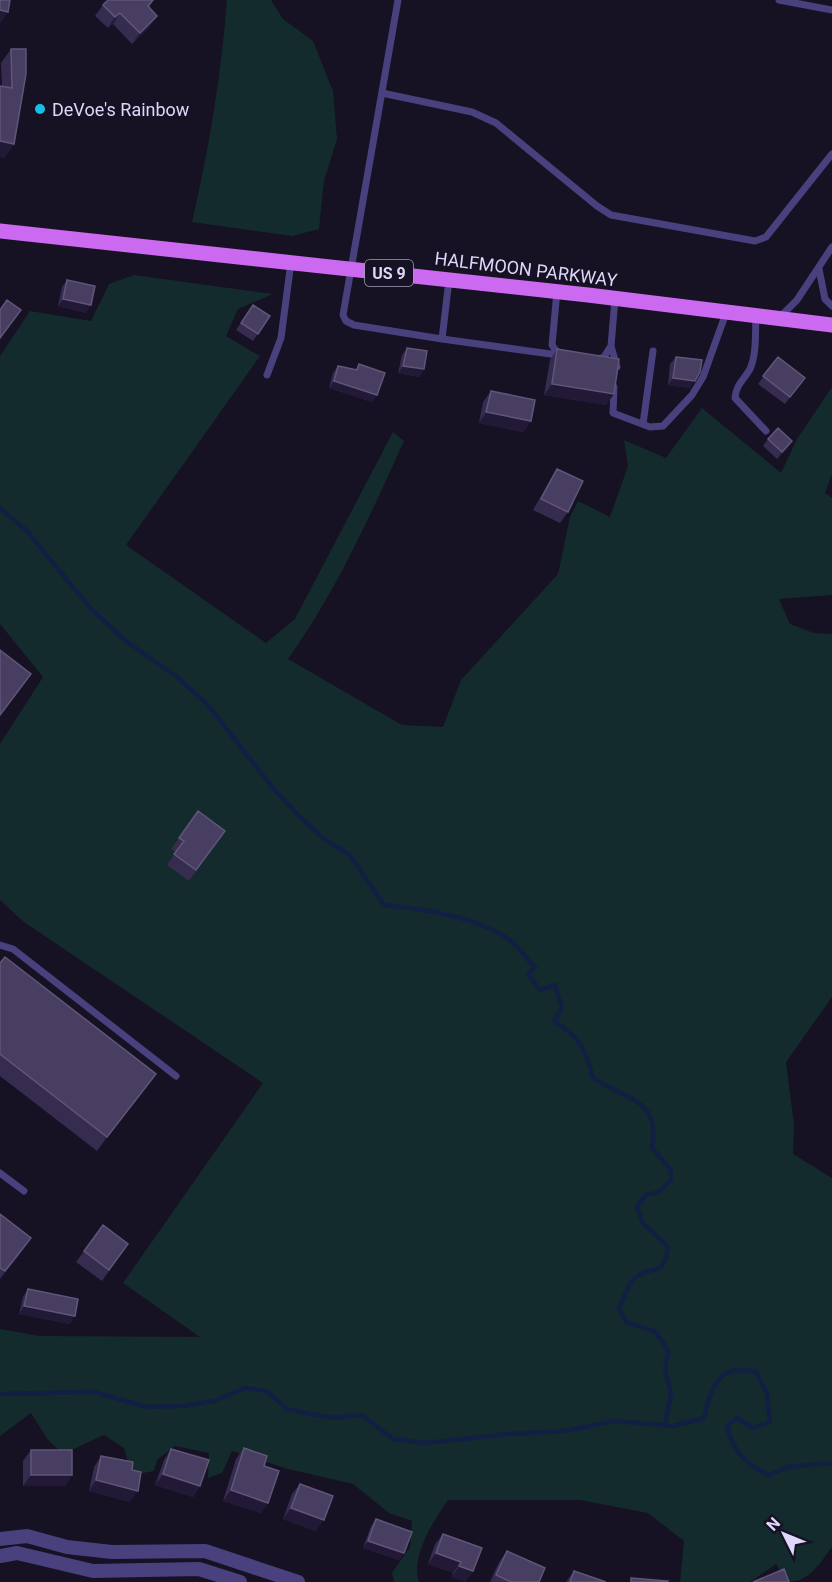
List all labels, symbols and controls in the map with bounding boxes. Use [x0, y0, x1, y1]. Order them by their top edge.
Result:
place label: DeVoe's Rainbow [52, 99, 190, 120]
marker: DeVoe's Rainbow [33, 102, 47, 116]
street label: HALFMOON PARKWAY [434, 247, 619, 291]
road number: US 9 [365, 260, 413, 286]
north arrow [754, 1504, 814, 1564]
text: N [763, 1514, 784, 1535]

